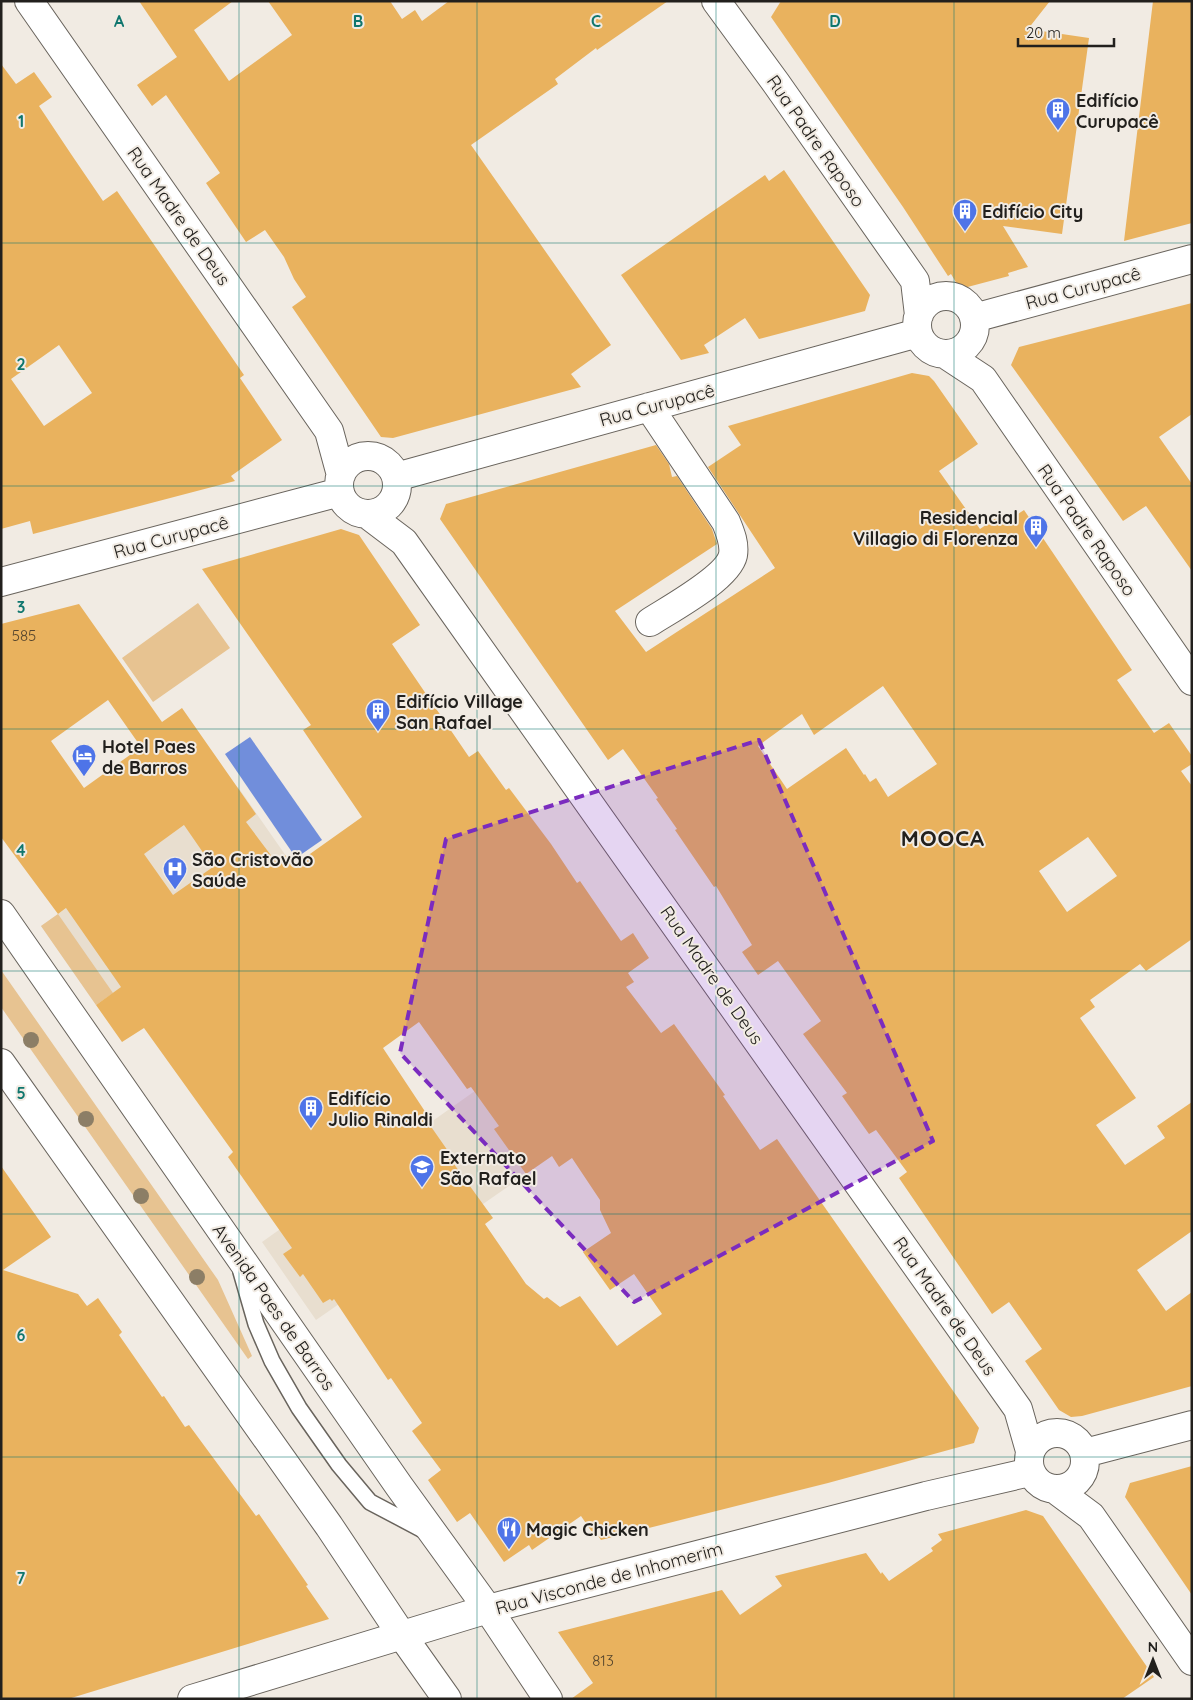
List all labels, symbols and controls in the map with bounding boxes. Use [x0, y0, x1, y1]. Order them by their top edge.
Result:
text: A [114, 11, 125, 31]
text: B [353, 11, 363, 31]
text: C [591, 11, 601, 31]
text: D [829, 11, 841, 31]
scale bar [1018, 15, 1114, 47]
text: 20 m [1026, 23, 1061, 42]
street label: Rua Padre Raposo [762, 70, 870, 212]
place label: Edifício Curupacê [1076, 89, 1159, 133]
building icon: Edifício Curupacê [1045, 97, 1071, 131]
text: 1 [18, 111, 24, 131]
street label: Rua Madre de Deus [122, 142, 236, 290]
building icon: Edifício City [952, 198, 978, 232]
place label: Edifício City [982, 200, 1083, 223]
street label: Rua Curupacê [1023, 262, 1143, 314]
text: 2 [16, 354, 26, 374]
street label: Rua Curupacê [597, 379, 717, 431]
street label: Rua Padre Raposo [1033, 459, 1141, 601]
place label: Residencial Villagio di Florenza [853, 506, 1018, 550]
street label: Rua Curupacê [111, 511, 231, 563]
building icon: Residencial Villagio di Florenza [1023, 514, 1049, 548]
text: 3 [17, 597, 25, 617]
house number: 585 [12, 626, 36, 645]
place label: Edifício Village San Rafael [396, 690, 523, 734]
building icon: Edifício Village San Rafael [365, 698, 391, 732]
place label: Hotel Paes de Barros [102, 735, 196, 779]
hotel icon: Hotel Paes de Barros [71, 743, 97, 777]
district label: MOOCA [901, 824, 985, 852]
text: 4 [16, 840, 26, 860]
place label: São Cristovão Saúde [192, 848, 313, 892]
hospital icon: São Cristovão Saúde [162, 856, 188, 890]
street label: Rua Madre de Deus [655, 901, 769, 1049]
text: 5 [16, 1083, 26, 1103]
place label: Edifício Julio Rinaldi [328, 1087, 433, 1131]
building icon: Edifício Julio Rinaldi [298, 1095, 324, 1129]
place label: Externato São Rafael [440, 1146, 537, 1190]
school or university icon: Externato São Rafael [409, 1154, 435, 1188]
street label: Avenida Paes de Barros [208, 1219, 340, 1395]
street label: Rua Madre de Deus [888, 1232, 1002, 1380]
text: 6 [17, 1325, 26, 1345]
restaurant icon: Magic Chicken [496, 1516, 522, 1550]
place label: Magic Chicken [526, 1518, 649, 1541]
street label: Rua Visconde de Inhomerim [493, 1537, 725, 1619]
text: 7 [17, 1568, 26, 1588]
north arrow [1128, 1635, 1178, 1685]
text: N [1148, 1638, 1158, 1656]
house number: 813 [592, 1651, 614, 1670]

